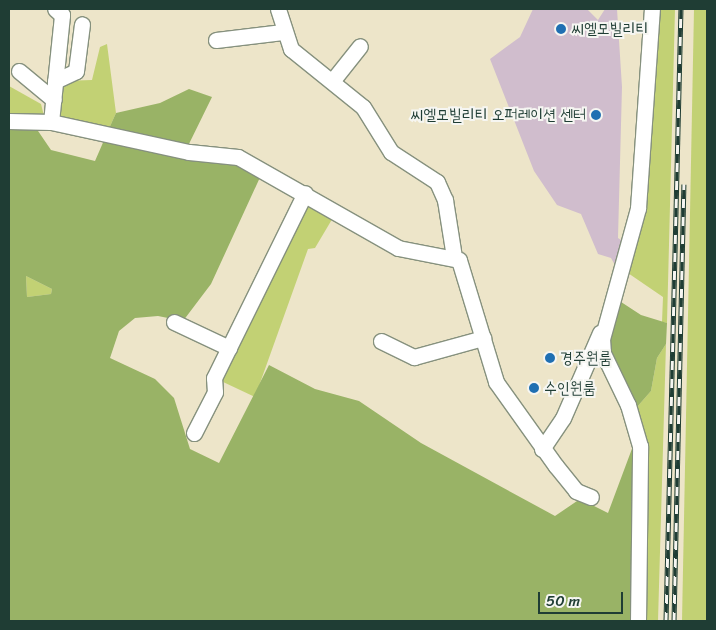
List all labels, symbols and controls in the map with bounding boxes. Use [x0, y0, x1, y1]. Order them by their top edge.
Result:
place label: 씨엘모빌리티 [571, 19, 648, 39]
marker: 씨엘모빌리티 [555, 23, 567, 35]
place label: 씨엘모빌리티 오퍼레이션 센터 [410, 105, 586, 125]
marker: 씨엘모빌리티 오퍼레이션 센터 [590, 109, 602, 121]
place label: 경주원룸 [560, 348, 612, 368]
marker: 경주원룸 [544, 352, 556, 364]
place label: 수인원룸 [544, 378, 596, 398]
marker: 수인원룸 [528, 382, 540, 394]
scale bar [541, 582, 626, 614]
text: 50 m [546, 588, 580, 614]

